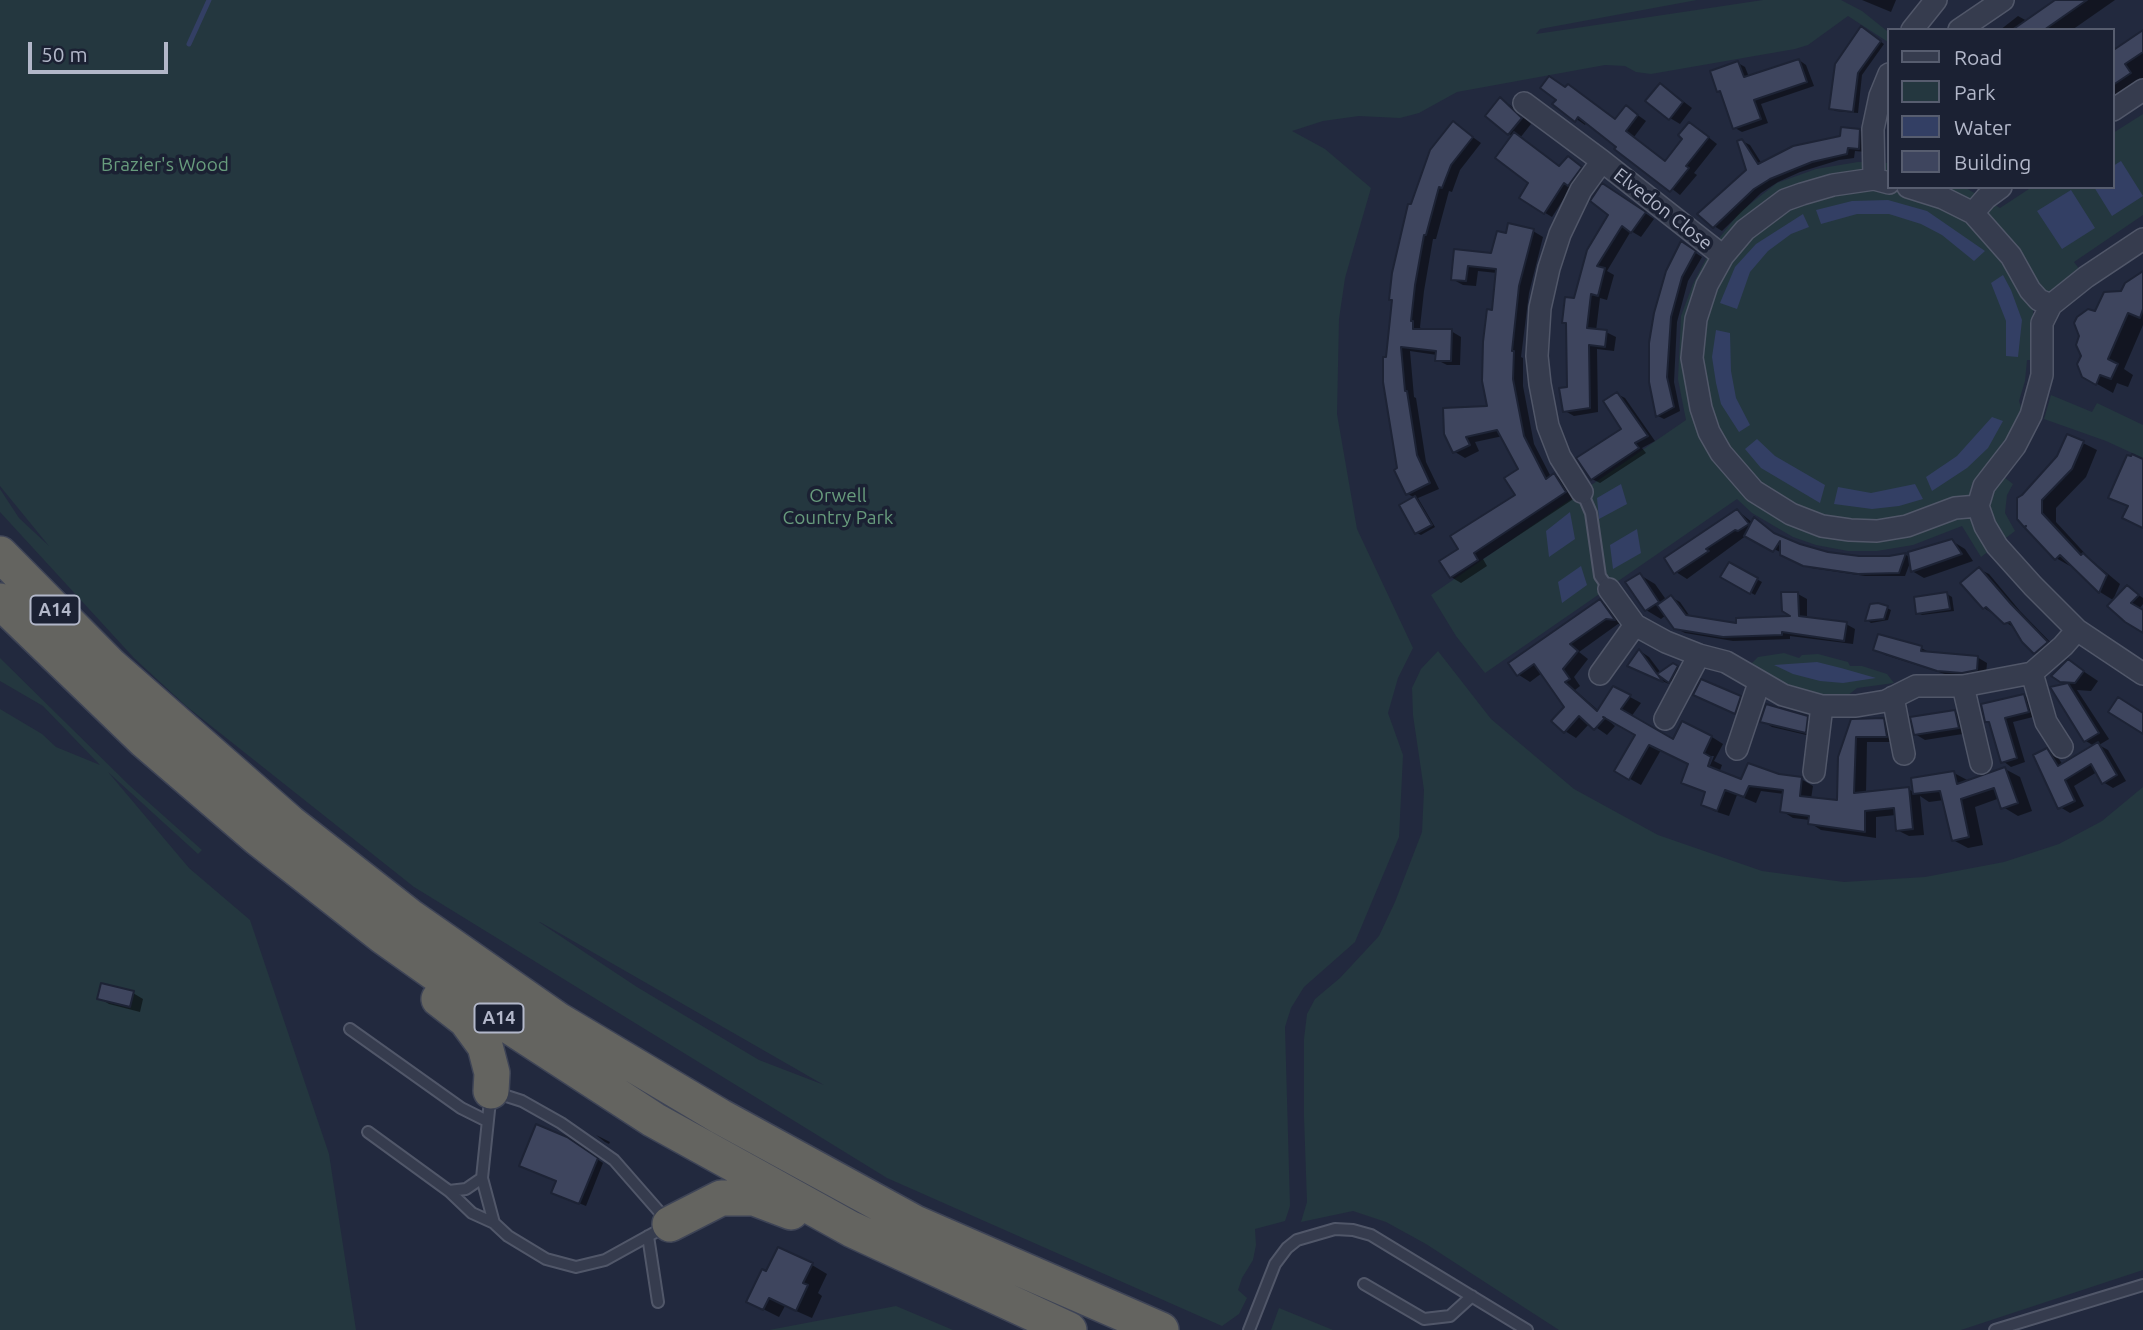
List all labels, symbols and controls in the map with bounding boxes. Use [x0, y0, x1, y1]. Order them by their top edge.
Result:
scale bar [32, 28, 172, 72]
legend [1888, 28, 2115, 189]
text: 50 m [41, 42, 88, 66]
text: Road [1954, 45, 2002, 69]
text: Park [1954, 80, 1996, 104]
text: Water [1954, 115, 2012, 139]
text: Building [1954, 150, 2031, 174]
park label: Brazier's Wood [101, 154, 229, 176]
street label: Elvedon Close [1609, 163, 1717, 255]
park label: Orwell Country Park [783, 485, 893, 529]
road number: A14 [30, 596, 80, 624]
road number: A14 [475, 1003, 524, 1032]

